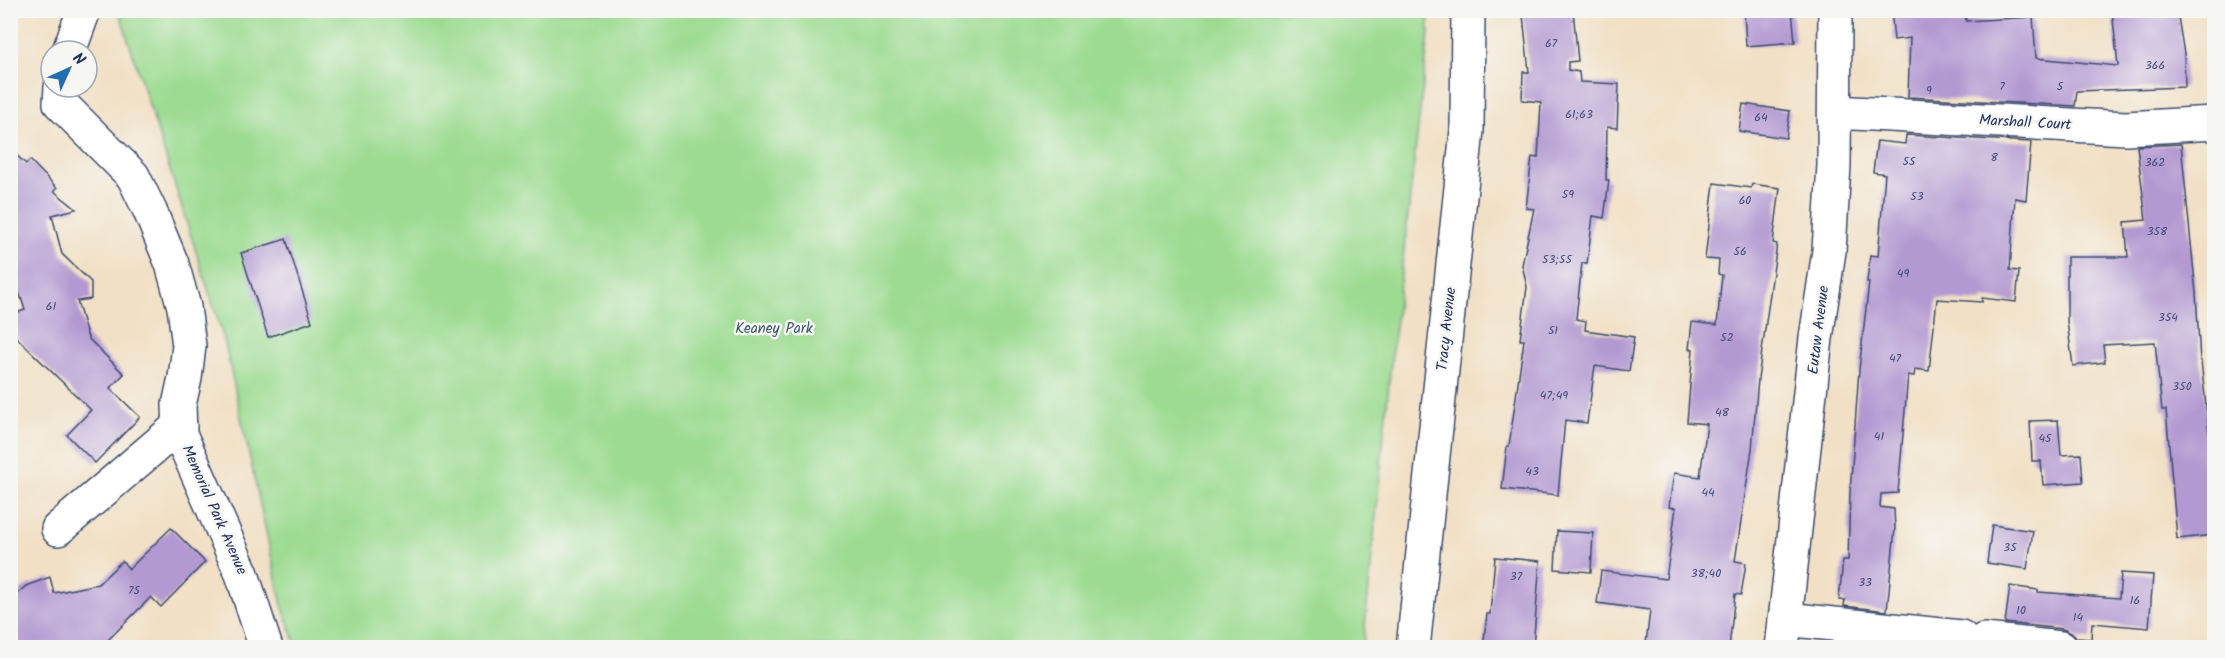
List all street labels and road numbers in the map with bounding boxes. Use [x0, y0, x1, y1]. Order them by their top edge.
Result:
street label: Marshall Court [1978, 109, 2072, 137]
street label: Eutaw Avenue [1802, 284, 1836, 376]
street label: Tracy Avenue [1431, 286, 1463, 372]
street label: Memorial Park Avenue [175, 441, 254, 579]

